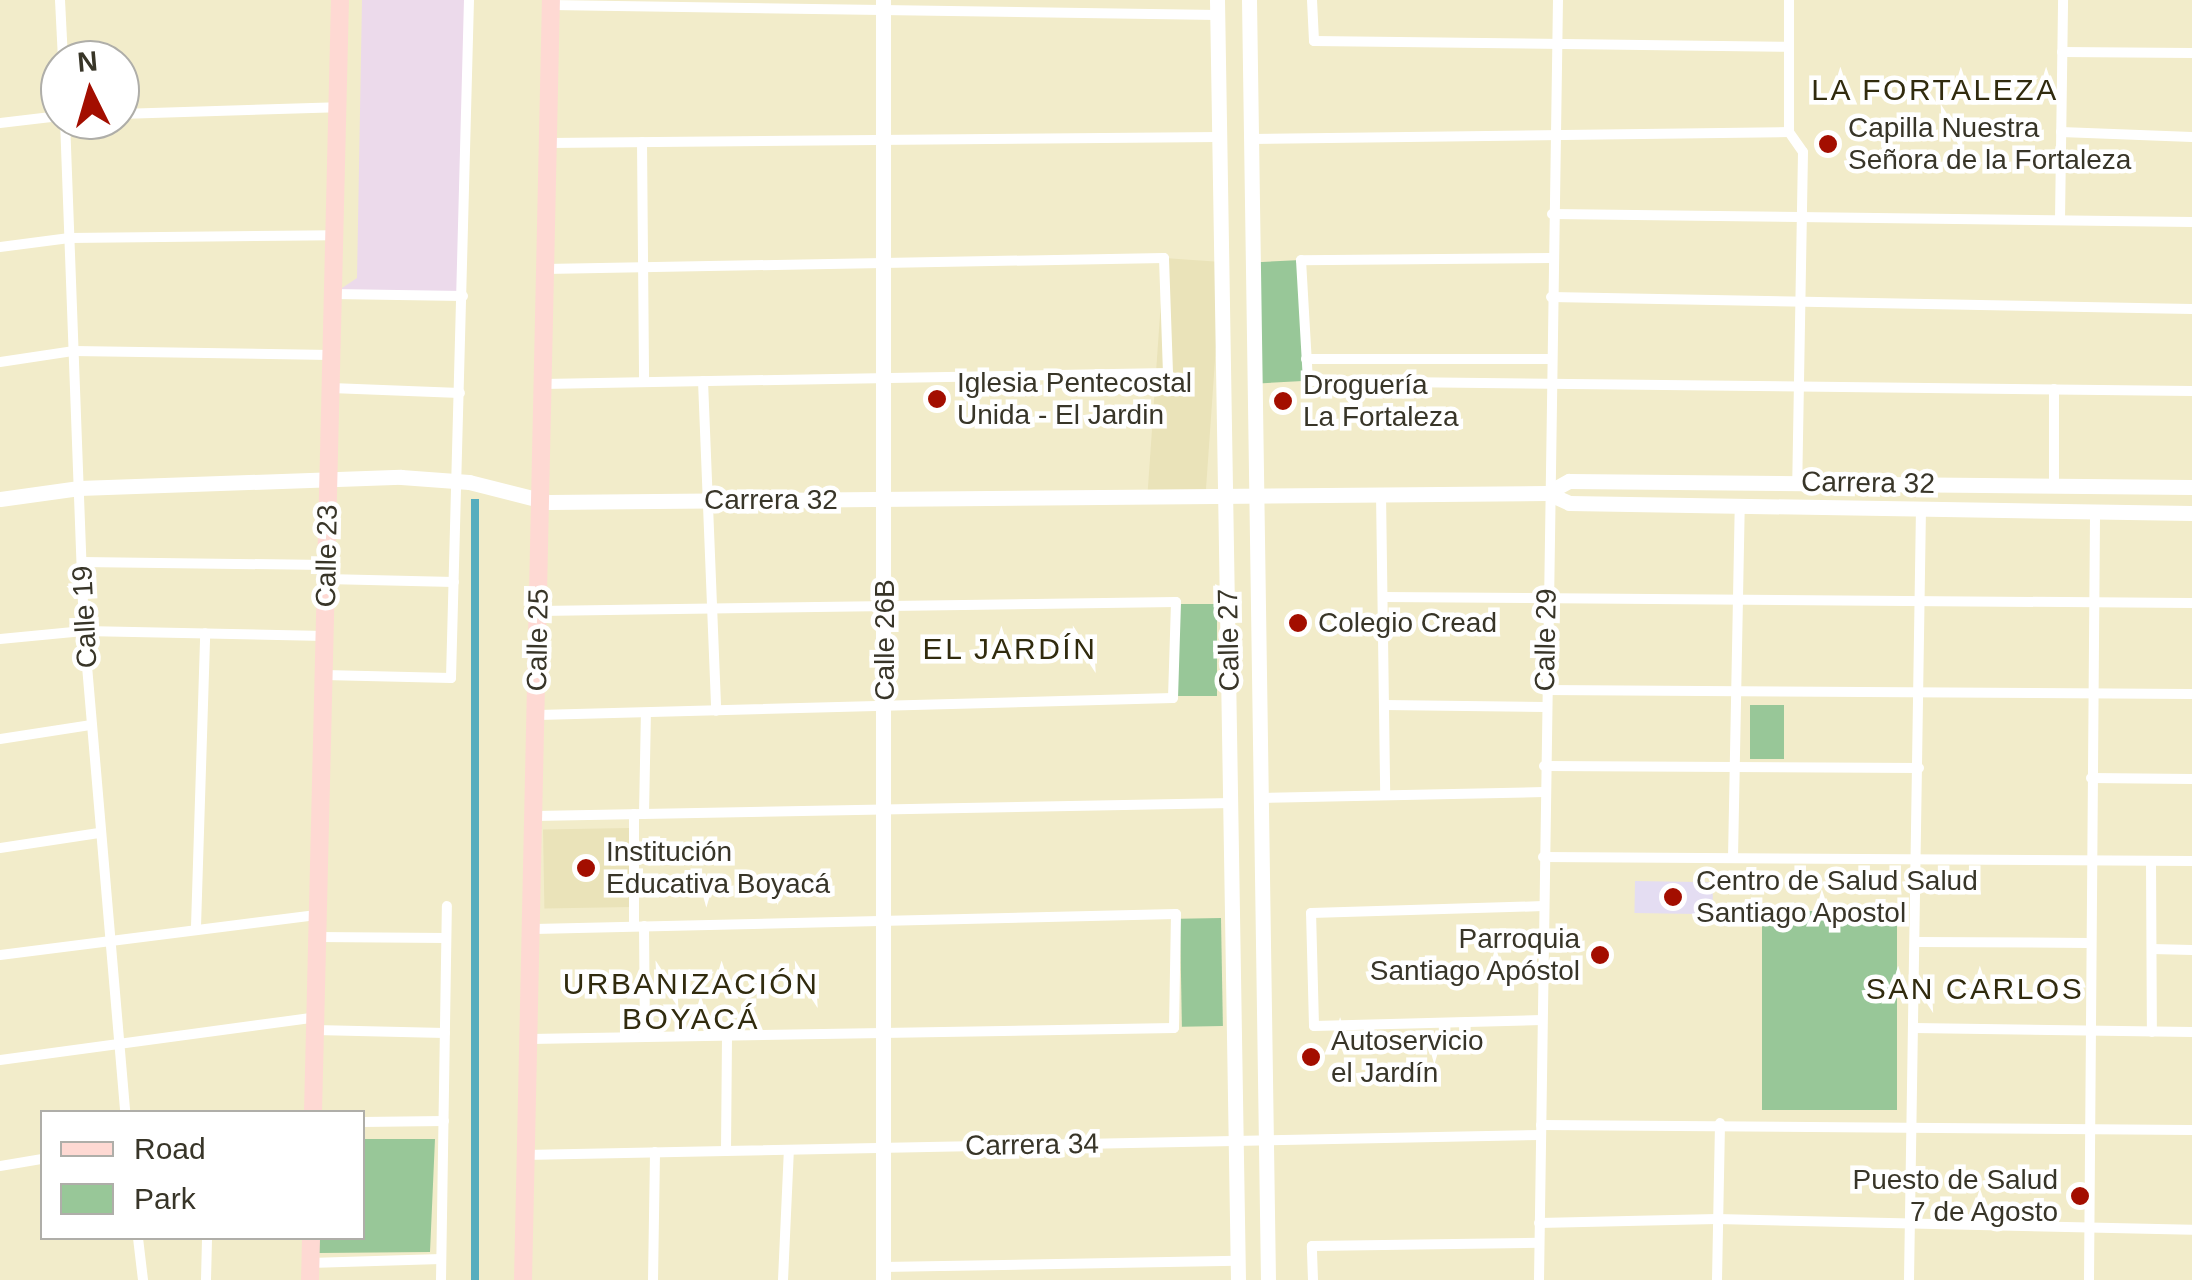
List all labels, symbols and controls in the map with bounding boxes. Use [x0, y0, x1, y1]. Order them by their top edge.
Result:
north arrow [40, 40, 140, 140]
text: N [76, 45, 99, 78]
district label: LA FORTALEZA [1811, 72, 2059, 108]
place label: Capilla Nuestra Señora de la Fortaleza [1848, 111, 2131, 177]
marker: Capilla Nuestra Señora de la Fortaleza [1817, 133, 1839, 155]
place label: Iglesia Pentecostal Unida - El Jardin [957, 366, 1192, 432]
place label: Droguería La Fortaleza [1303, 368, 1459, 434]
marker: Iglesia Pentecostal Unida - El Jardin [926, 388, 948, 410]
marker: Droguería La Fortaleza [1272, 390, 1294, 412]
street label: Carrera 32 [1801, 465, 1935, 501]
street label: Carrera 32 [704, 483, 838, 517]
street label: Calle 23 [309, 504, 345, 608]
street label: Calle 19 [66, 565, 104, 669]
street label: Calle 26B [868, 579, 902, 701]
street label: Calle 25 [520, 588, 556, 692]
street label: Calle 27 [1211, 588, 1247, 692]
street label: Calle 29 [1528, 588, 1564, 692]
place label: Colegio Cread [1318, 606, 1497, 640]
marker: Colegio Cread [1287, 612, 1309, 634]
district label: EL JARDÍN [922, 631, 1098, 667]
place label: Institución Educativa Boyacá [606, 835, 830, 901]
marker: Institución Educativa Boyacá [575, 857, 597, 879]
place label: Centro de Salud Salud Santiago Apostol [1696, 864, 1978, 930]
marker: Centro de Salud Salud Santiago Apostol [1660, 884, 1686, 910]
place label: Parroquia Santiago Apóstol [1368, 922, 1580, 988]
marker: Parroquia Santiago Apóstol [1589, 944, 1611, 966]
district label: URBANIZACIÓN BOYACÁ [563, 966, 819, 1036]
district label: SAN CARLOS [1866, 971, 2084, 1007]
place label: Autoservicio el Jardín [1331, 1024, 1484, 1090]
marker: Autoservicio el Jardín [1300, 1046, 1322, 1068]
legend [40, 1110, 365, 1240]
street label: Carrera 34 [965, 1127, 1099, 1163]
text: Road [134, 1132, 206, 1165]
place label: Puesto de Salud 7 de Agosto [1853, 1163, 2058, 1229]
text: Park [134, 1182, 196, 1215]
marker: Puesto de Salud 7 de Agosto [2067, 1183, 2093, 1209]

